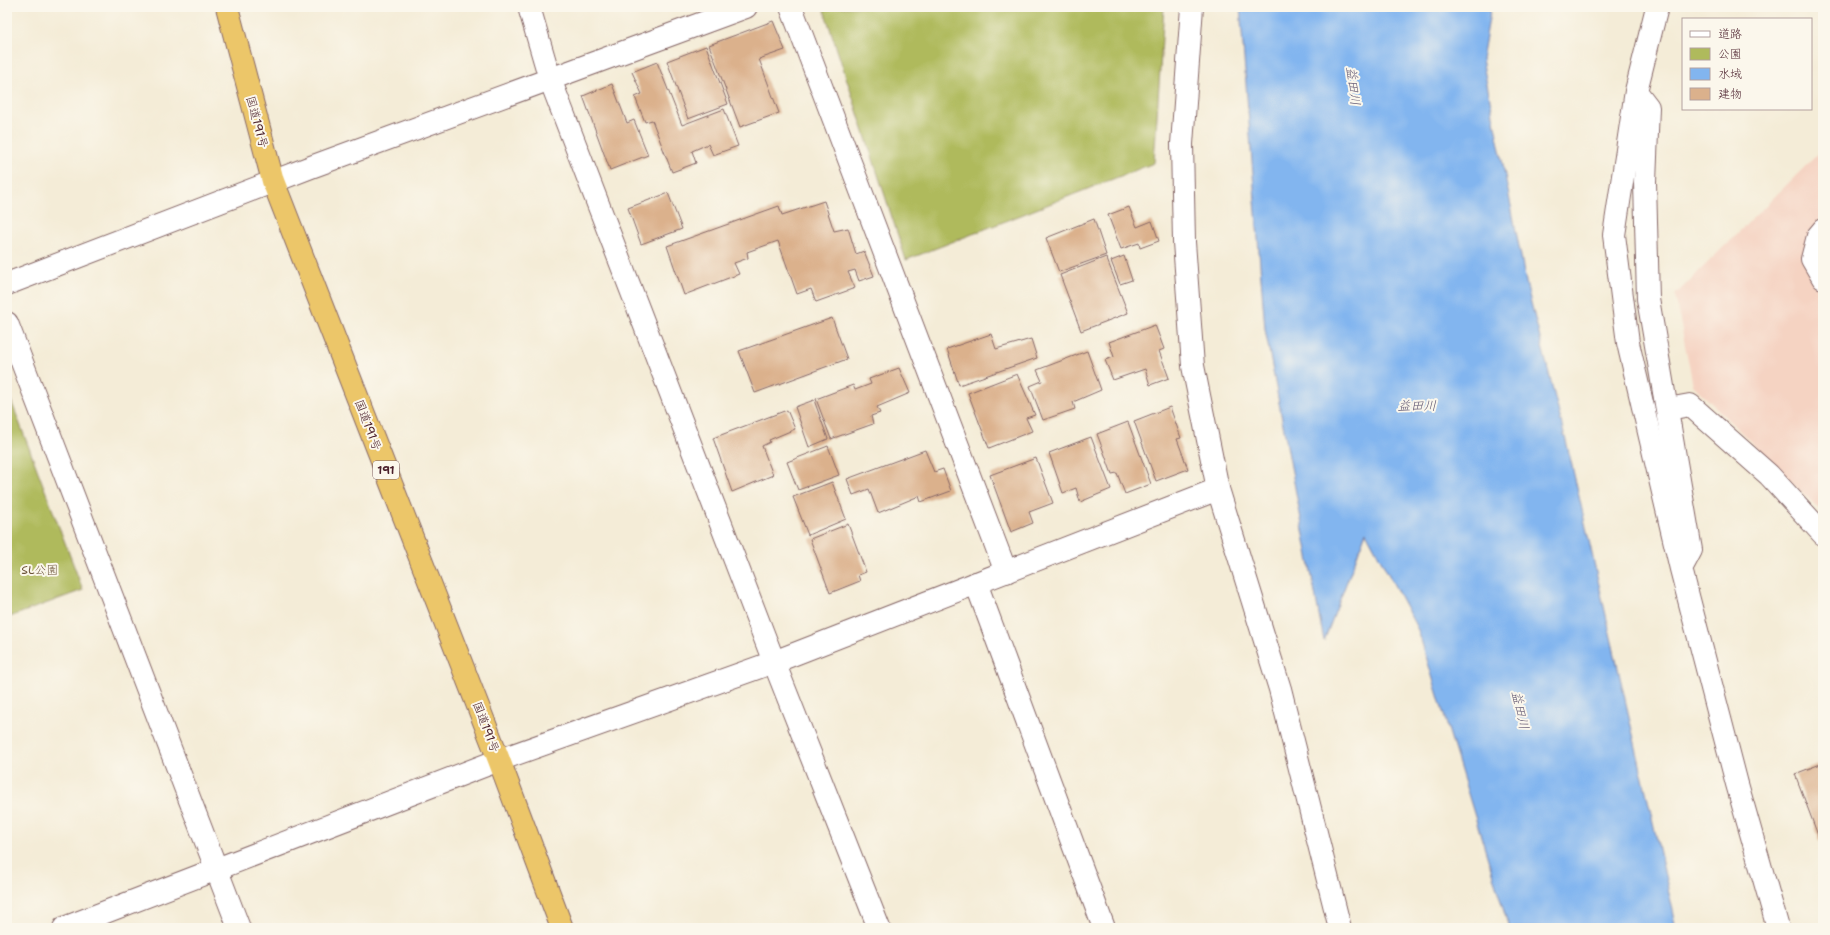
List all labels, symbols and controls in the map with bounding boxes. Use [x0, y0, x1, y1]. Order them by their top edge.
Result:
legend [1682, 18, 1812, 110]
text: 道路 [1718, 26, 1742, 42]
text: 公園 [1718, 46, 1742, 62]
water label: 益田川 [1343, 66, 1364, 106]
text: 水域 [1718, 66, 1742, 82]
text: 建物 [1718, 86, 1742, 102]
street label: 国道191号 [242, 94, 272, 150]
street label: 国道191号 [351, 397, 385, 453]
water label: 益田川 [1397, 397, 1437, 414]
road number: 191 [373, 461, 399, 479]
park label: SL公園 [21, 562, 59, 578]
water label: 益田川 [1508, 689, 1533, 731]
street label: 国道191号 [469, 699, 503, 755]

